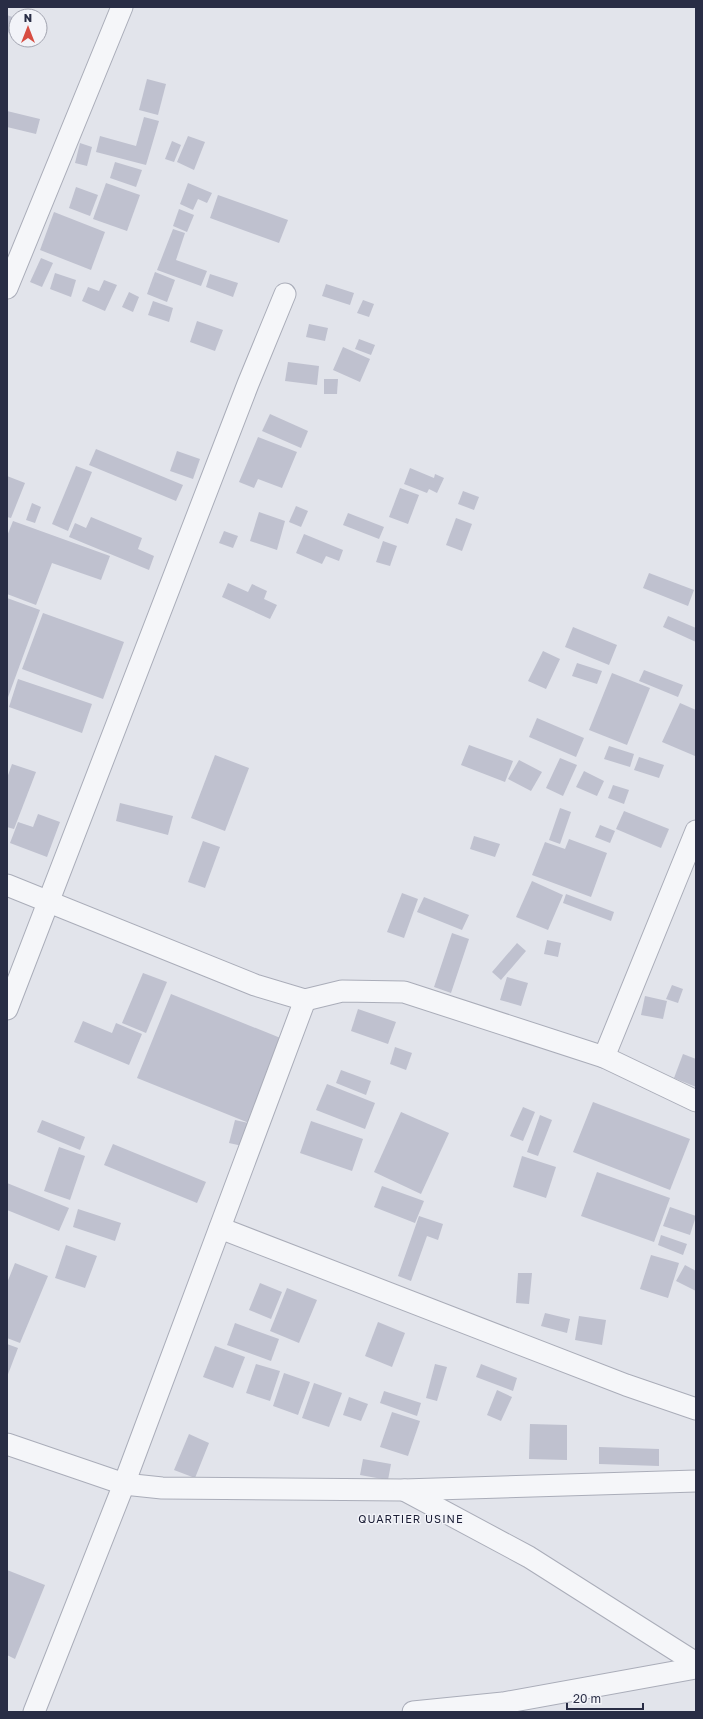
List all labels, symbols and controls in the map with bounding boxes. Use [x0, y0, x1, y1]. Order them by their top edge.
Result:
north arrow [8, 8, 48, 48]
text: N [24, 11, 32, 24]
district label: QUARTIER USINE [358, 1512, 464, 1525]
scale bar [567, 1685, 643, 1711]
text: 20 m [573, 1691, 601, 1706]

